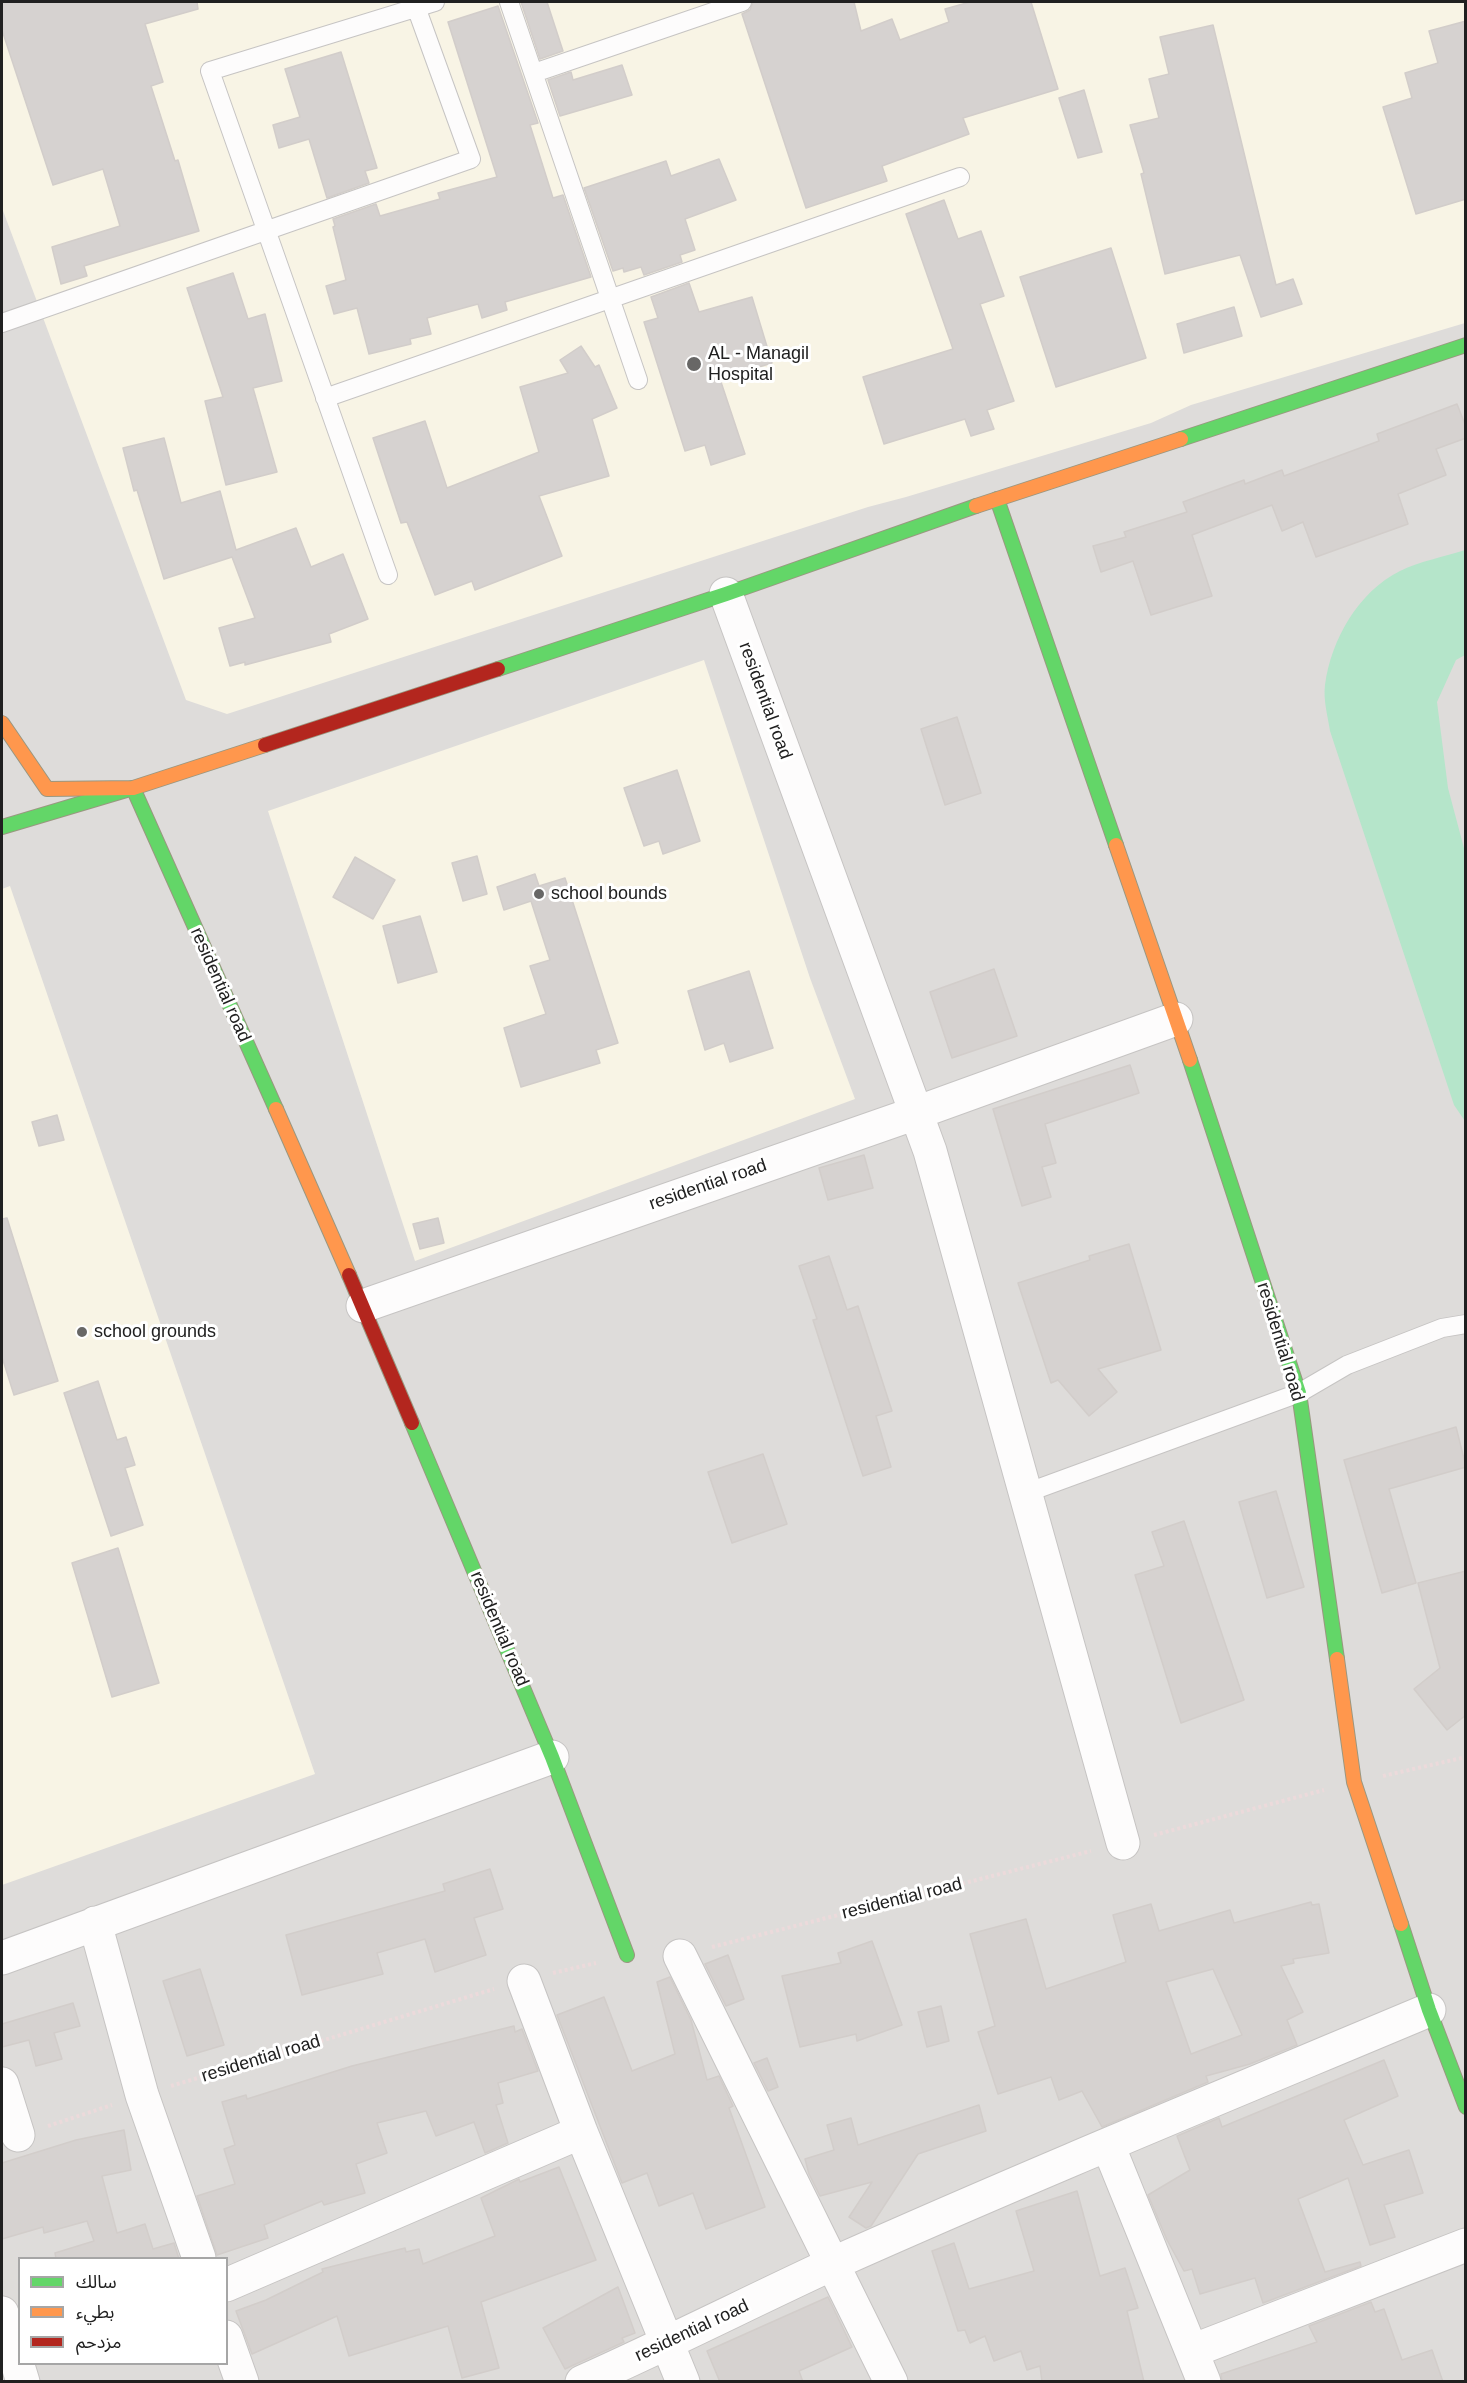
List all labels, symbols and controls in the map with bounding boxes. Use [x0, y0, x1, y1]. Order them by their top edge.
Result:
place label: AL - Managil Hospital [708, 343, 809, 386]
marker: AL - Managil Hospital [685, 355, 703, 373]
street label: residential road [734, 639, 796, 763]
place label: school bounds [551, 883, 667, 905]
marker: school bounds [532, 887, 546, 901]
street label: residential road [185, 924, 255, 1046]
street label: residential road [646, 1155, 770, 1215]
street label: residential road [1252, 1280, 1308, 1404]
place label: school grounds [94, 1321, 216, 1343]
marker: school grounds [75, 1325, 89, 1339]
street label: residential road [465, 1568, 533, 1690]
street label: residential road [840, 1874, 964, 1924]
street label: residential road [199, 2031, 323, 2087]
legend [18, 2257, 228, 2365]
text: سالك [76, 2272, 117, 2292]
street label: residential road [632, 2295, 752, 2367]
text: بطيء [76, 2302, 114, 2322]
text: مزدحم [76, 2332, 121, 2352]

